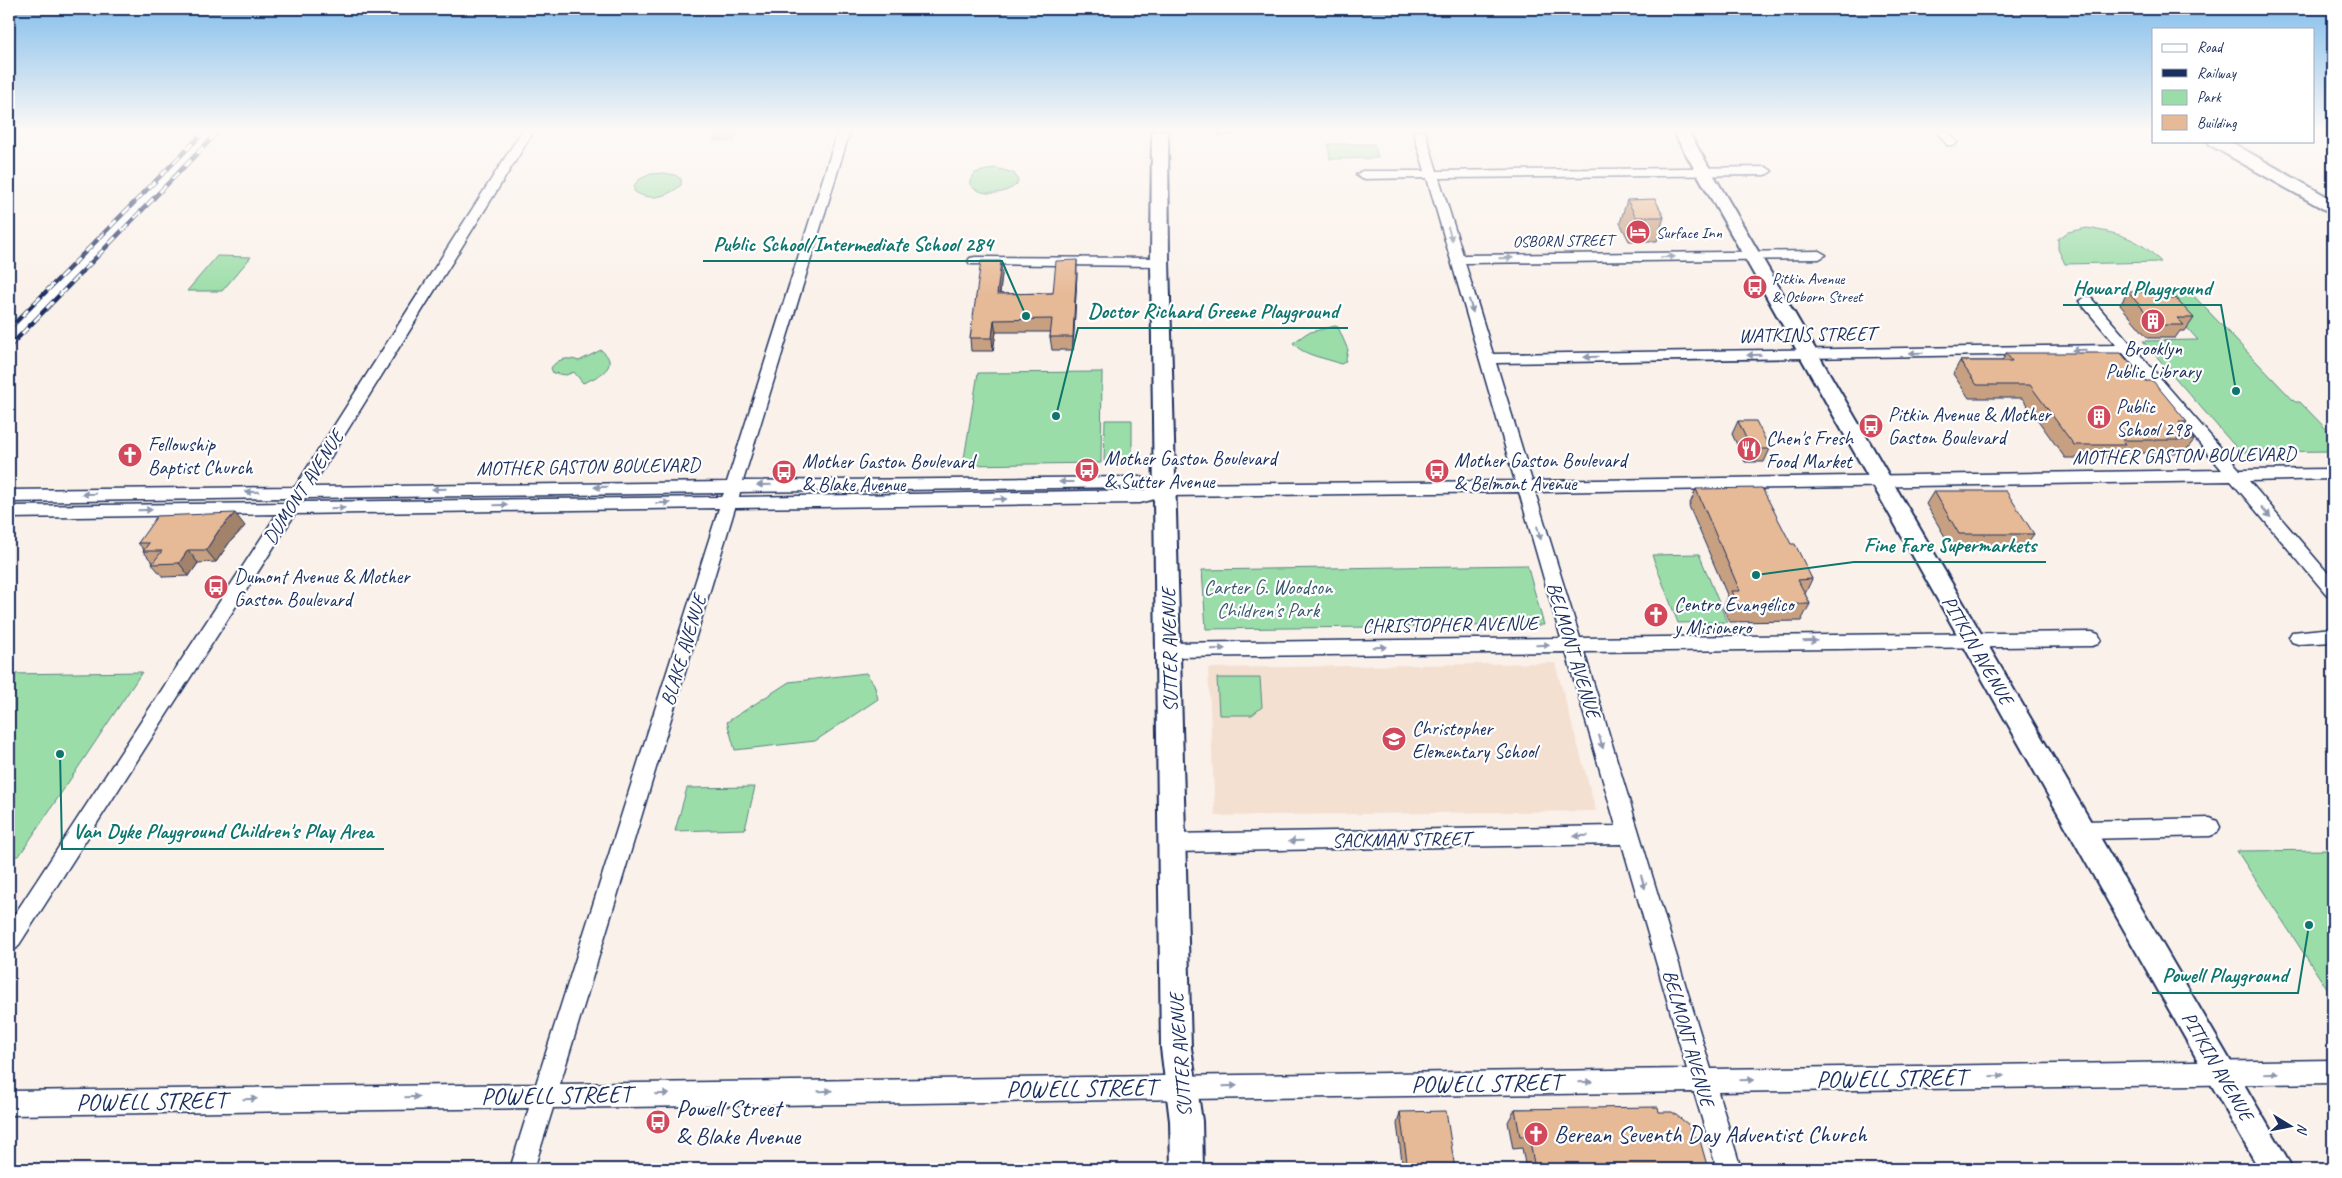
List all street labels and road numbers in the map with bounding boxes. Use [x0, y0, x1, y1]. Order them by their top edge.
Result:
street label: OSBORN STREET [1513, 230, 1617, 252]
street label: WATKINS STREET [1739, 321, 1880, 348]
street label: DUMONT AVENUE [257, 423, 351, 549]
street label: MOTHER GASTON BOULEVARD [2072, 441, 2297, 470]
street label: MOTHER GASTON BOULEVARD [476, 452, 701, 481]
street label: BELMONT AVENUE [1541, 579, 1607, 724]
street label: SUTTER AVENUE [1156, 585, 1183, 712]
street label: BLAKE AVENUE [655, 589, 713, 708]
street label: PITKIN AVENUE [1936, 591, 2020, 712]
street label: CHRISTOPHER AVENUE [1362, 610, 1540, 639]
street label: SACKMAN STREET [1332, 826, 1475, 853]
street label: BELMONT AVENUE [1657, 967, 1721, 1112]
street label: SUTTER AVENUE [1163, 989, 1197, 1118]
street label: PITKIN AVENUE [2176, 1007, 2260, 1128]
street label: POWELL STREET [1816, 1062, 1972, 1094]
street label: POWELL STREET [1411, 1067, 1567, 1099]
street label: POWELL STREET [1006, 1072, 1162, 1104]
street label: POWELL STREET [481, 1079, 637, 1111]
street label: POWELL STREET [76, 1085, 232, 1117]

